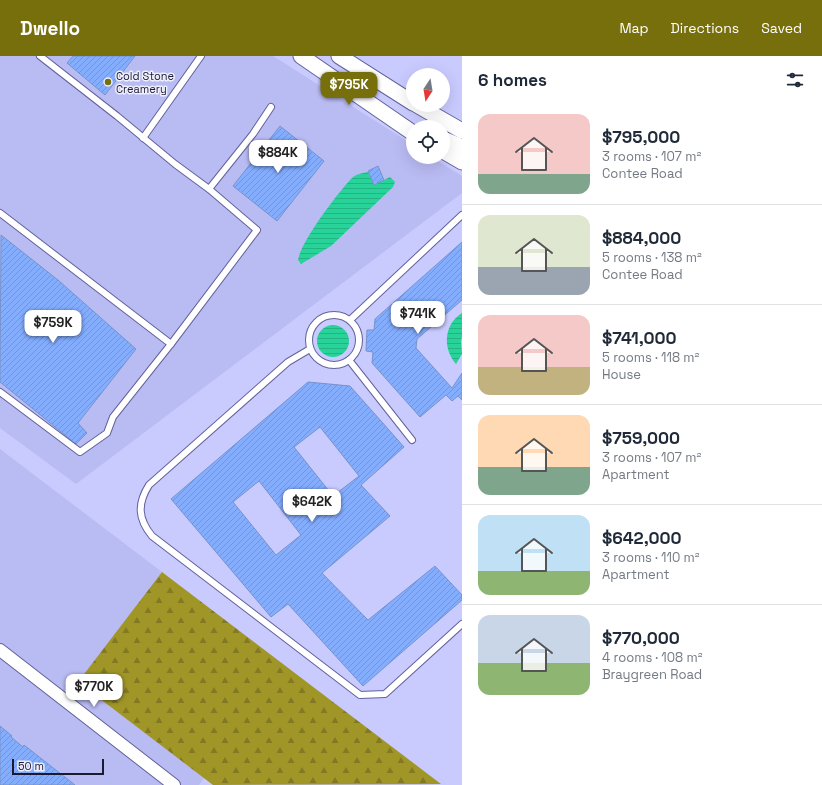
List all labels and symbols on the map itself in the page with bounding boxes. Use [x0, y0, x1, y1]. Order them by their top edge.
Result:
north arrow [406, 68, 450, 112]
place label: Cold Stone Creamery [116, 69, 174, 96]
pin: $795K [321, 72, 377, 106]
marker: Cold Stone Creamery [103, 77, 113, 87]
pin: $884K [250, 140, 306, 174]
pin: $741K [390, 301, 446, 335]
pin: $759K [25, 310, 81, 344]
pin: $642K [284, 489, 340, 523]
pin: $770K [66, 674, 122, 708]
scale bar [12, 757, 104, 776]

